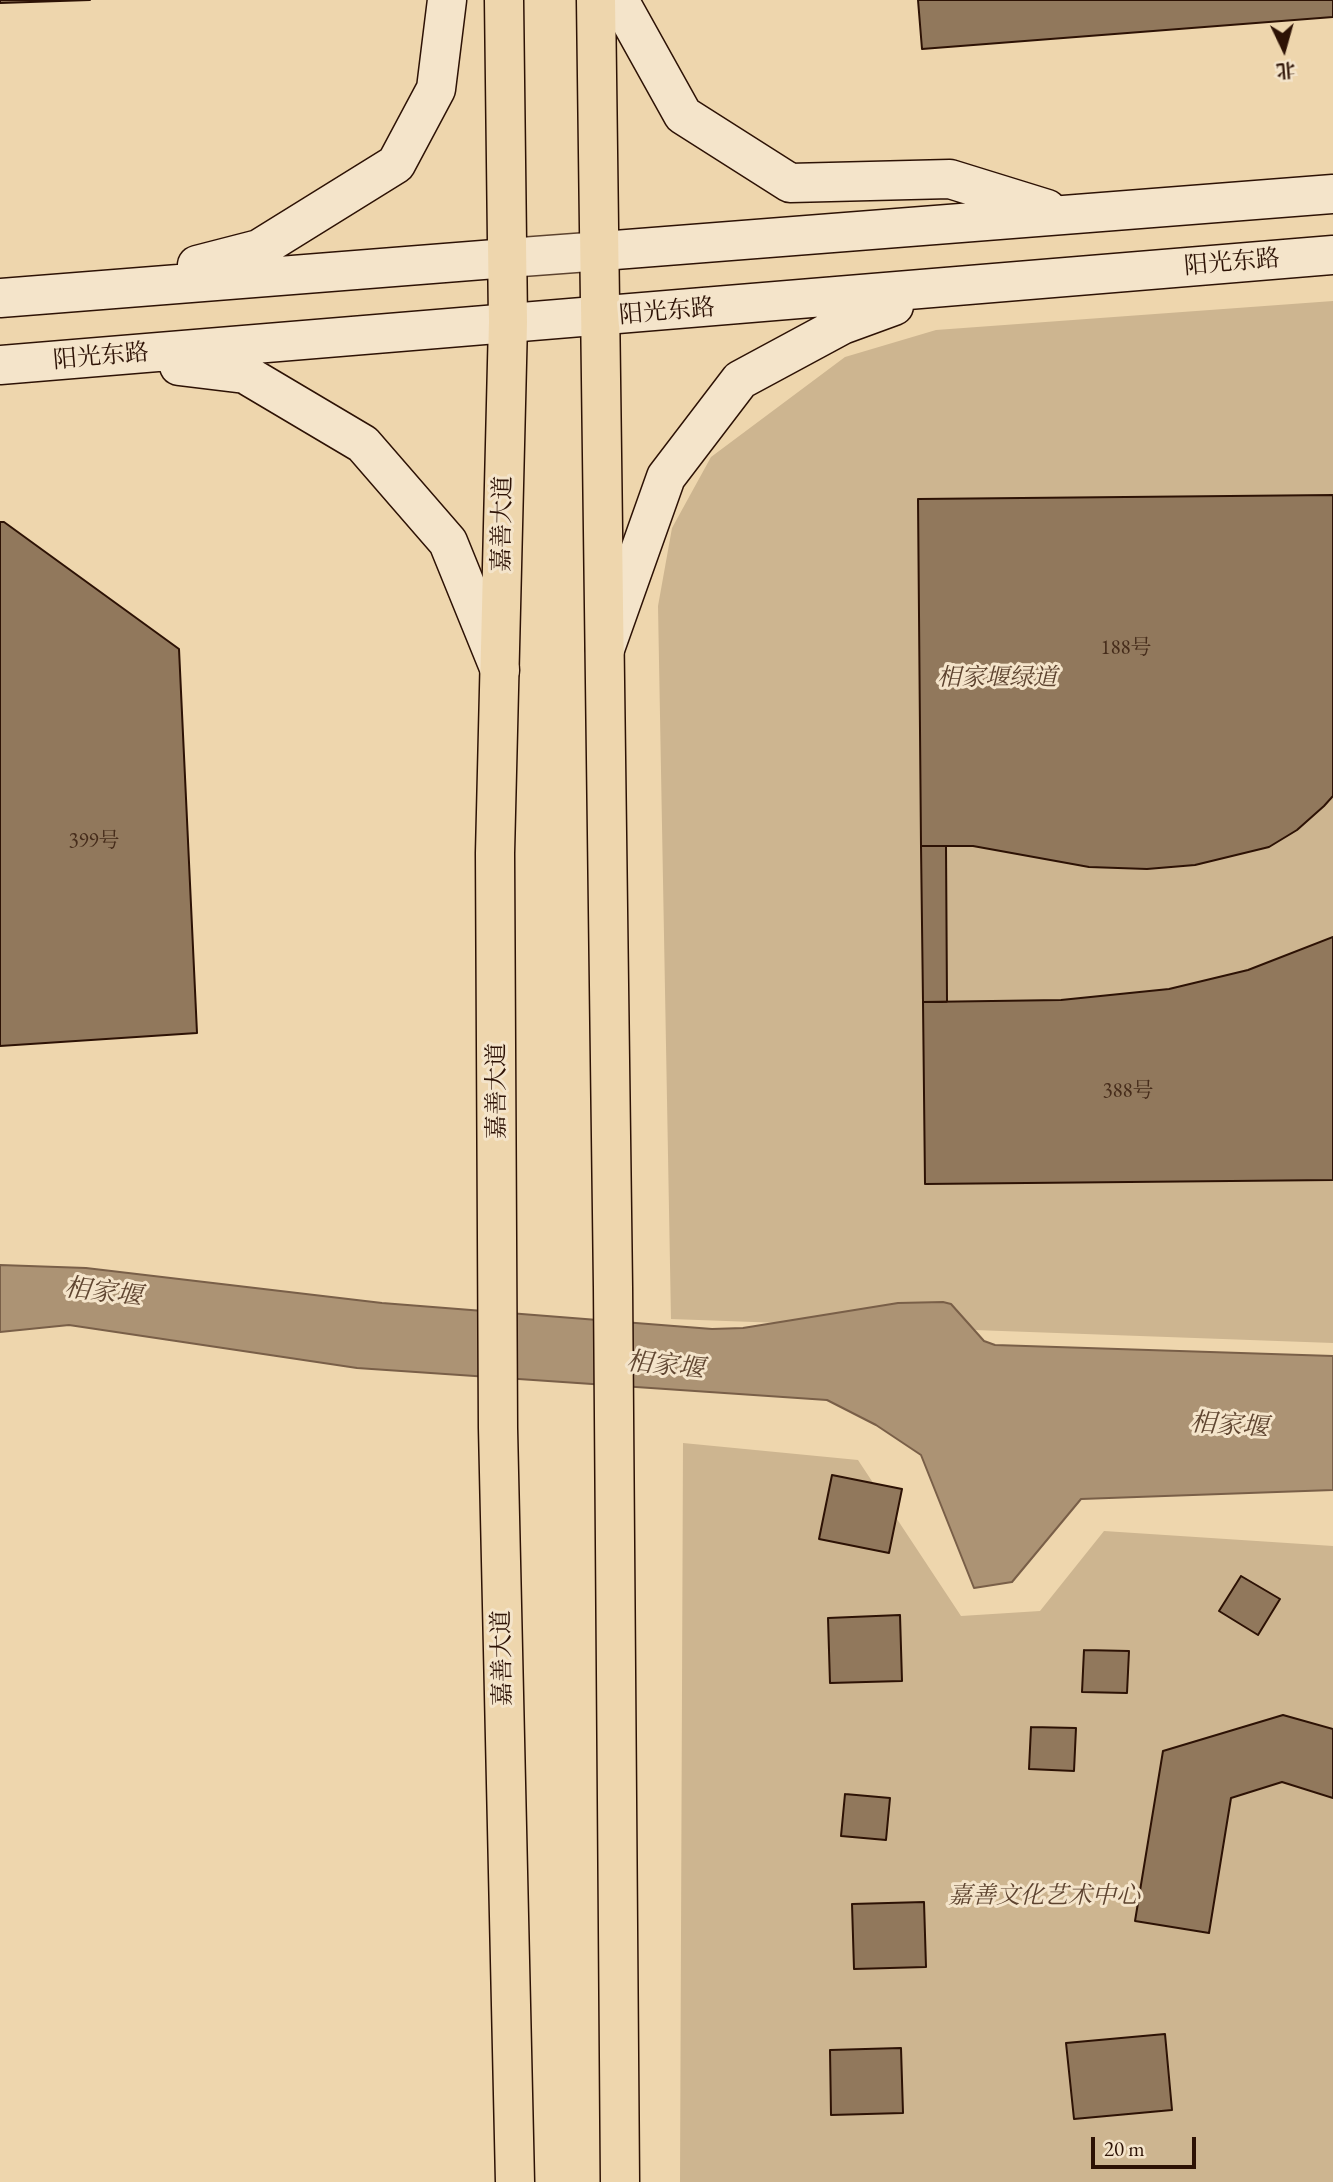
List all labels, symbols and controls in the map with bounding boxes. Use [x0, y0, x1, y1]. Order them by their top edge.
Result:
north arrow [1249, 14, 1319, 84]
text: 北 [1275, 57, 1296, 84]
street label: 阳光东路 [1183, 244, 1281, 282]
street label: 阳光东路 [618, 293, 716, 331]
street label: 阳光东路 [52, 338, 150, 376]
street label: 嘉善大道 [488, 476, 518, 572]
house number: 188号 [1100, 635, 1152, 661]
park label: 相家堰绿道 [937, 664, 1057, 692]
house number: 399号 [68, 828, 120, 854]
street label: 嘉善大道 [483, 1043, 511, 1139]
house number: 388号 [1102, 1078, 1154, 1104]
water label: 相家堰 [62, 1273, 144, 1313]
water label: 相家堰 [625, 1346, 705, 1386]
water label: 相家堰 [1189, 1408, 1269, 1444]
street label: 嘉善大道 [488, 1610, 518, 1706]
park label: 嘉善文化艺术中心 [948, 1882, 1140, 1910]
scale bar [1095, 2122, 1200, 2166]
text: 20 m [1104, 2135, 1145, 2162]

